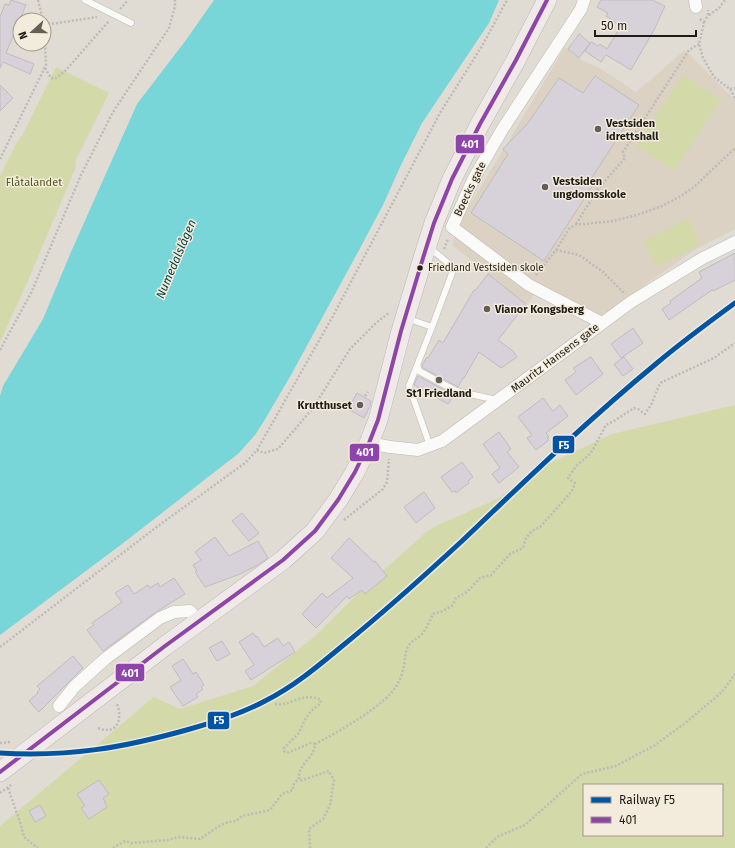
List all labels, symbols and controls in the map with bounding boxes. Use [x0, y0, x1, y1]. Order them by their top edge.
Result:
north arrow [12, 12, 52, 52]
scale bar [595, 12, 696, 38]
text: 50 m [601, 19, 627, 33]
text: N [16, 30, 31, 41]
place label: Vestsiden idrettshall [605, 117, 659, 143]
marker: Vestsiden idrettshall [593, 124, 603, 134]
line badge: 401 [455, 134, 485, 154]
text: 401 [461, 138, 479, 151]
street label: Boecks gate [451, 160, 489, 218]
place label: Vestsiden ungdomsskole [552, 175, 626, 201]
park label: Flåtalandet [6, 176, 62, 189]
marker: Vestsiden ungdomsskole [540, 182, 550, 192]
water label: Numedalslågen [153, 217, 199, 301]
place label: Friedland Vestsiden skole [428, 262, 544, 274]
marker: Friedland Vestsiden skole [415, 263, 425, 273]
place label: Vianor Kongsberg [494, 303, 585, 316]
marker: Vianor Kongsberg [482, 304, 492, 314]
street label: Mauritz Hansens gate [508, 321, 602, 395]
marker: St1 Friedland [434, 375, 444, 385]
place label: St1 Friedland [406, 387, 472, 400]
place label: Krutthuset [298, 399, 353, 412]
marker: Krutthuset [355, 400, 365, 410]
line badge: F5 [552, 435, 575, 454]
text: F5 [558, 439, 570, 452]
line badge: 401 [349, 443, 380, 462]
text: 401 [356, 446, 374, 459]
line badge: 401 [115, 663, 145, 682]
text: 401 [121, 667, 139, 680]
line badge: F5 [207, 711, 230, 730]
text: F5 [213, 714, 225, 727]
legend [583, 784, 723, 836]
text: Railway F5 [619, 793, 675, 807]
text: 401 [619, 813, 637, 827]

